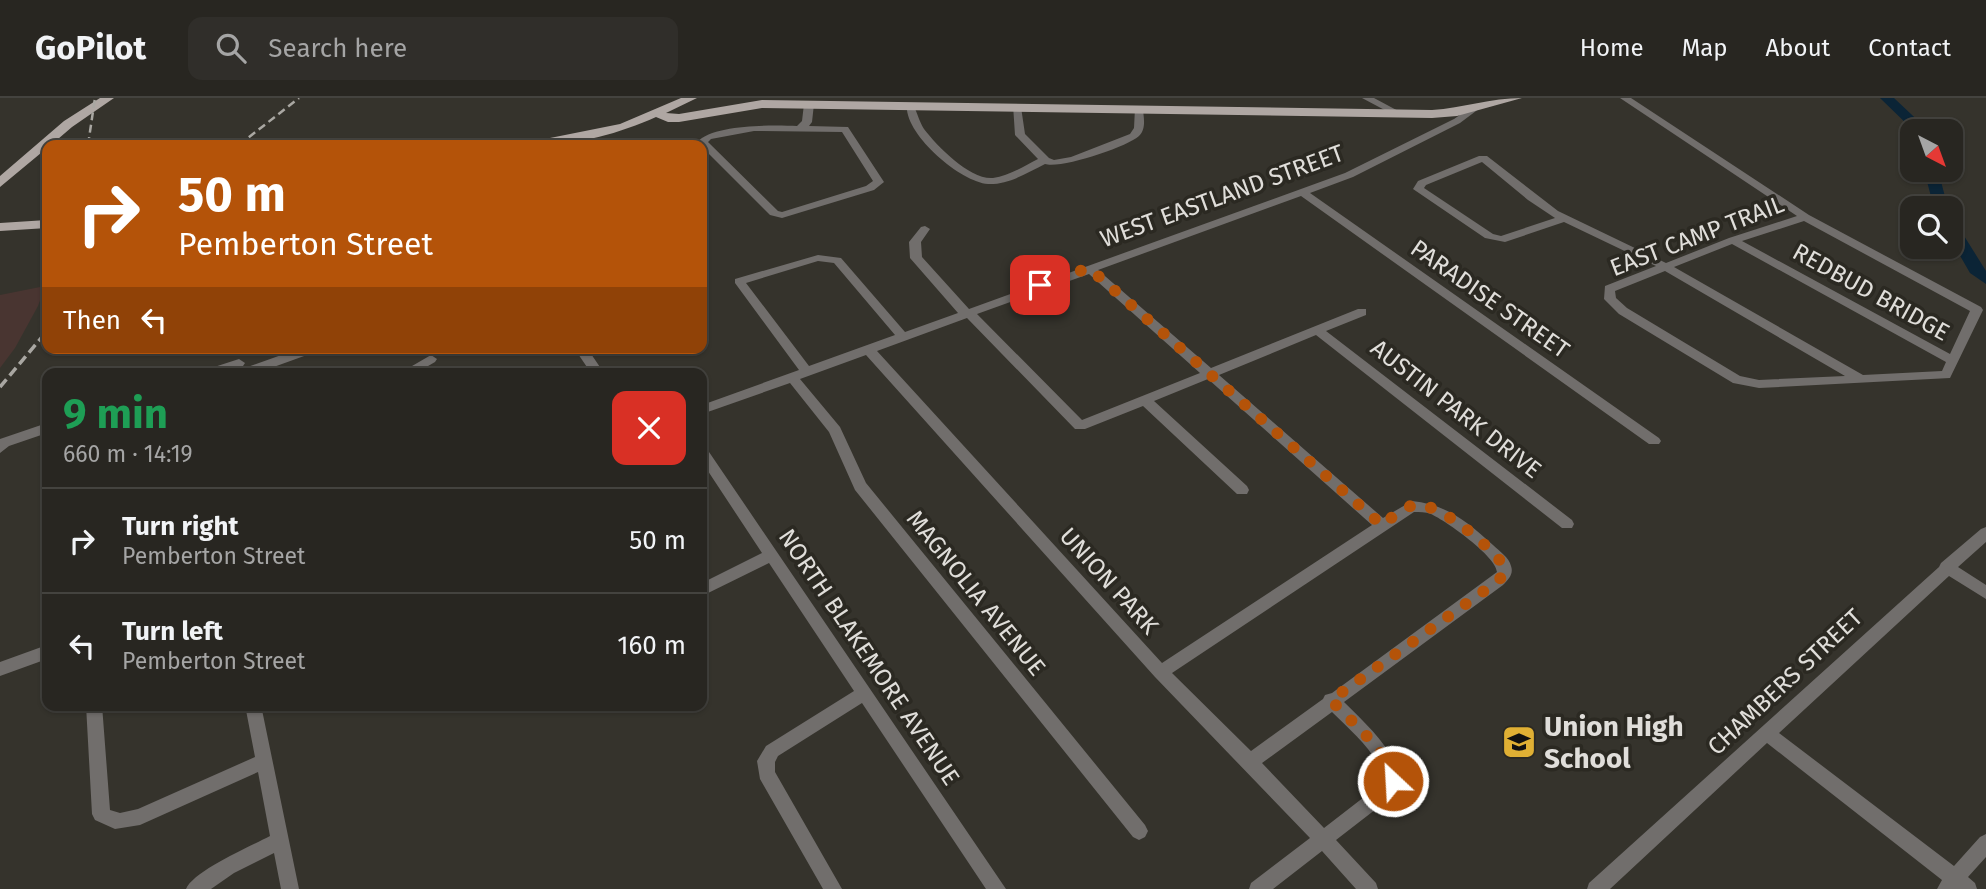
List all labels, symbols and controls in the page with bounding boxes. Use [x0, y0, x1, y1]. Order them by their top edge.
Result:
search box [188, 17, 678, 80]
text: GoPilot [35, 28, 146, 68]
icon: search [212, 29, 250, 67]
text: Search here [268, 33, 407, 64]
text: Home [1580, 34, 1644, 62]
text: Map [1682, 34, 1728, 62]
text: About [1766, 34, 1830, 62]
text: Contact [1868, 34, 1951, 62]
north arrow [1900, 119, 1964, 182]
map controls [1900, 119, 1963, 259]
street label: WEST EASTLAND STREET [1097, 139, 1348, 253]
text: 50 m [178, 165, 286, 224]
icon: right [63, 168, 154, 259]
street label: EAST CAMP TRAIL [1606, 190, 1788, 282]
button: search [1900, 196, 1963, 259]
text: Pemberton Street [178, 225, 433, 263]
street label: PARADISE STREET [1405, 234, 1575, 364]
street label: REDBUD BRIDGE [1788, 237, 1954, 347]
pin [1010, 255, 1070, 315]
icon: arrive [1021, 266, 1059, 304]
icon: left [135, 301, 173, 339]
text: Then [63, 305, 121, 336]
street label: AUSTIN PARK DRIVE [1365, 334, 1547, 484]
text: 9 min [63, 389, 168, 439]
button: close [612, 391, 686, 465]
text: 660 m · 14:19 [63, 440, 193, 468]
street label: MAGNOLIA AVENUE [901, 505, 1051, 681]
text: Turn right [122, 511, 239, 542]
icon: right [63, 522, 101, 560]
street label: UNION PARK [1054, 522, 1165, 641]
street label: NORTH BLAKEMORE AVENUE [773, 524, 965, 790]
text: 50 m [629, 525, 686, 556]
text: Pemberton Street [122, 542, 305, 570]
street label: CHAMBERS STREET [1702, 603, 1868, 761]
text: Turn left [122, 616, 223, 647]
icon: left [63, 627, 101, 665]
text: 160 m [617, 630, 686, 661]
text: Pemberton Street [122, 647, 305, 675]
place label: Union High School [1544, 710, 1684, 775]
school or university icon: Union High School [1500, 723, 1538, 761]
position arrow [1356, 744, 1430, 818]

